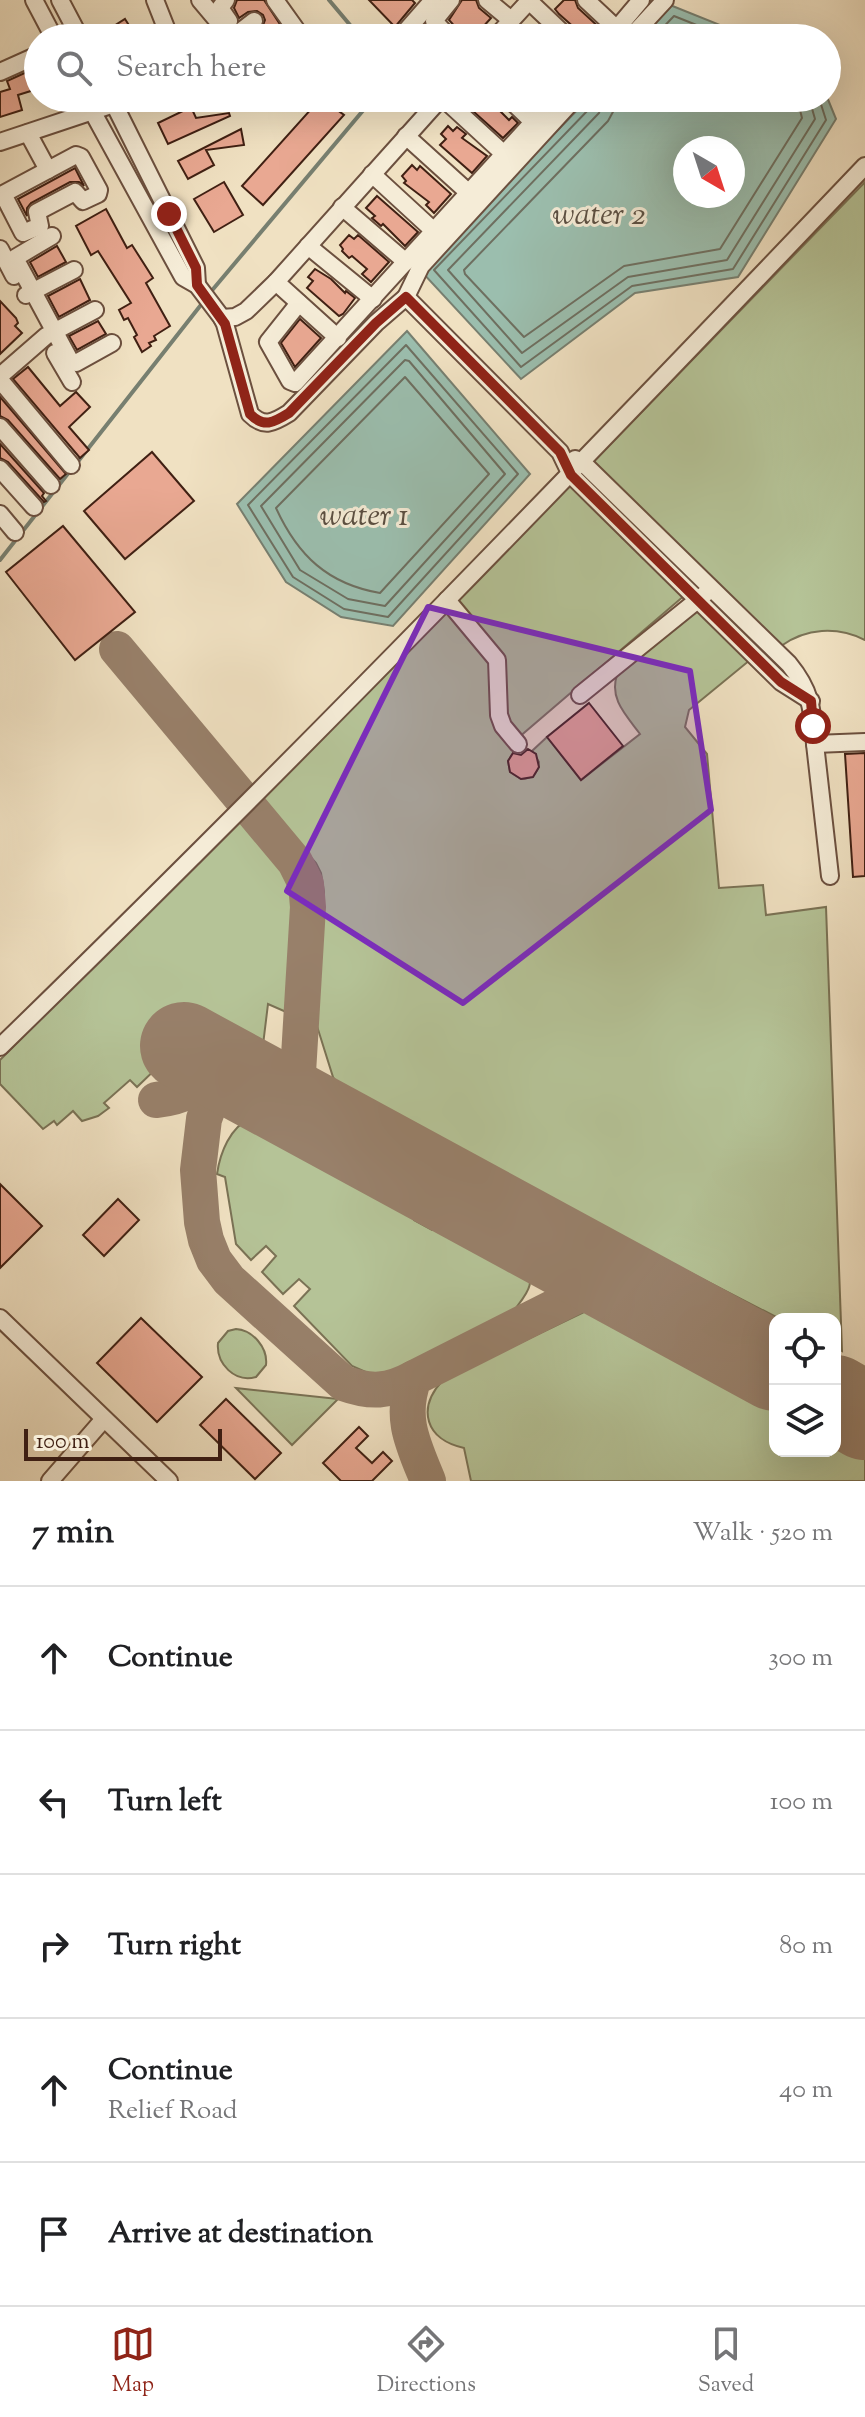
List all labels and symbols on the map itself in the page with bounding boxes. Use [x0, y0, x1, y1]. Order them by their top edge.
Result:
north arrow [673, 136, 745, 208]
water label: water 2 [553, 193, 645, 239]
route end [151, 196, 187, 232]
water label: water 1 [320, 494, 408, 540]
route start [795, 708, 831, 744]
scale bar [24, 1425, 222, 1461]

